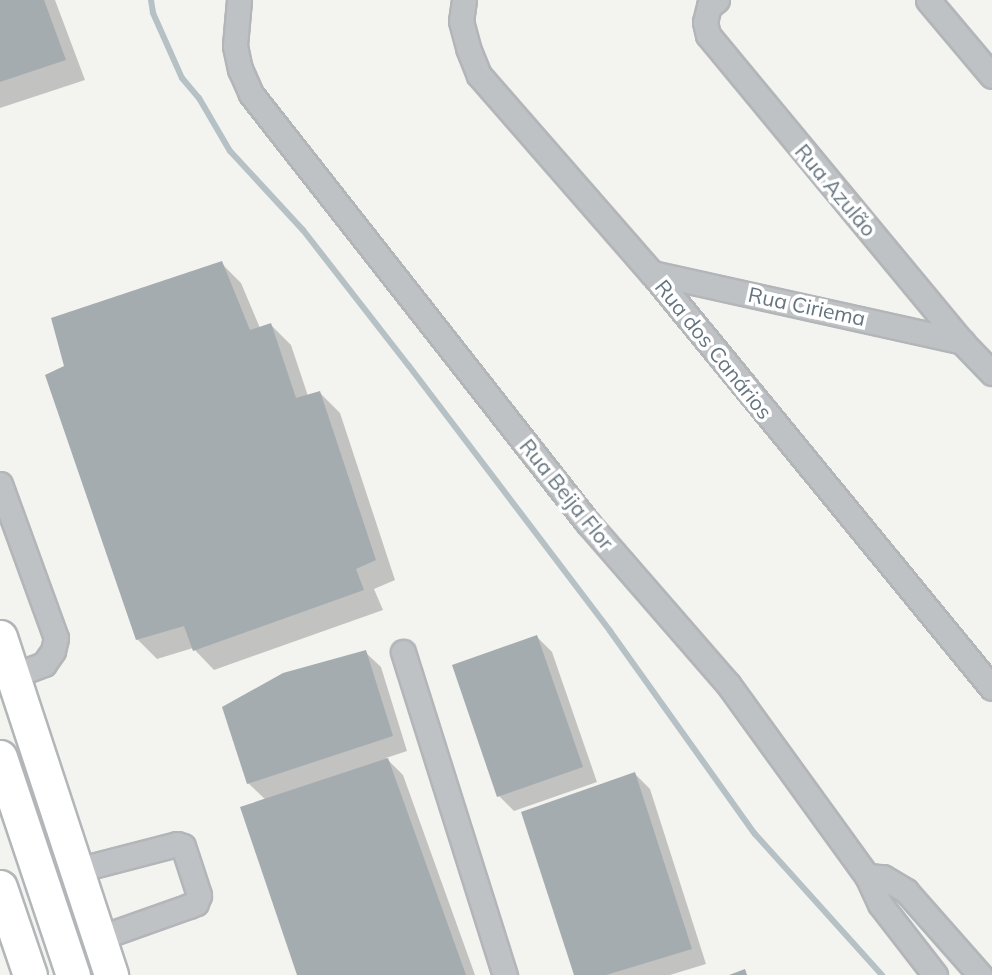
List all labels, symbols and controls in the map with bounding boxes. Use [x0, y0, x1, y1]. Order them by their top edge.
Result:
street label: Rua Azulão [790, 139, 882, 241]
street label: Rua dos Canários [650, 274, 778, 424]
street label: Rua Ciriema [746, 281, 868, 331]
street label: Rua Beija Flor [515, 434, 619, 554]

